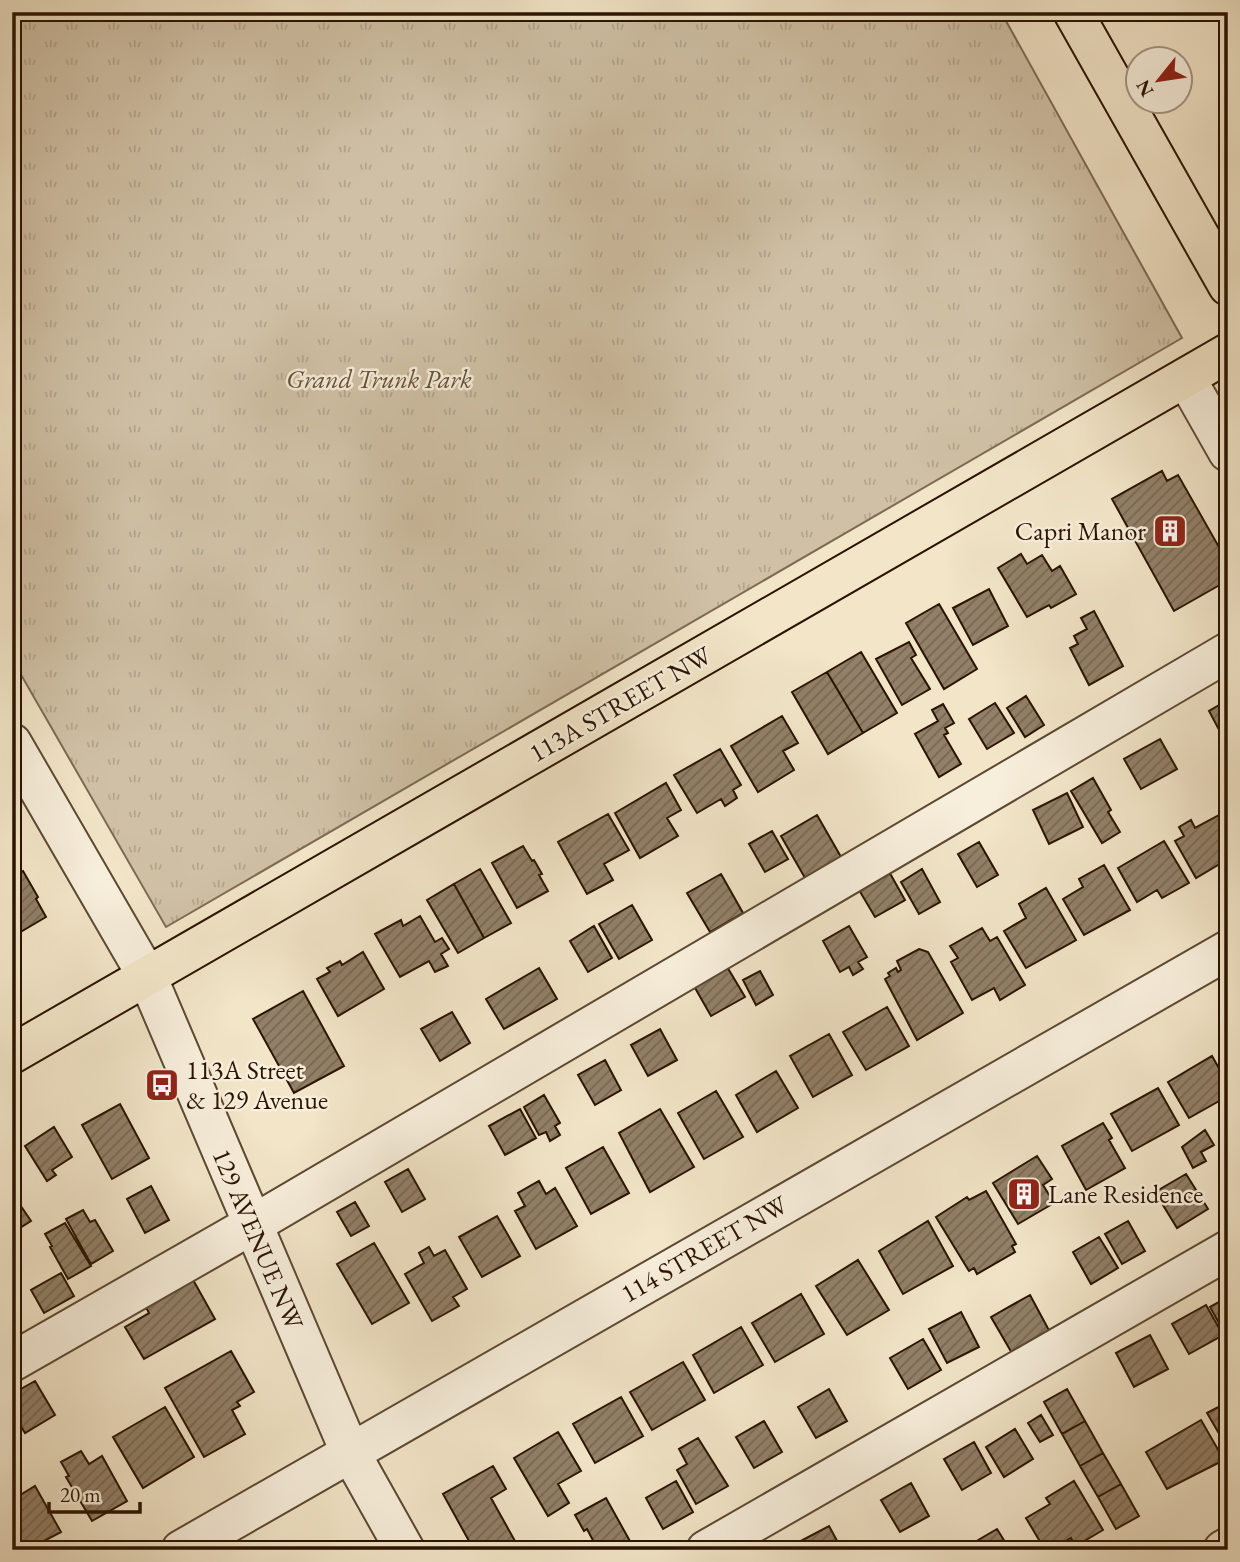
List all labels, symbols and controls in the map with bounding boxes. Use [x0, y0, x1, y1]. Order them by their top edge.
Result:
north arrow [1124, 46, 1194, 116]
text: N [1130, 75, 1159, 101]
park label: Grand Trunk Park [286, 362, 472, 396]
building icon: Capri Manor [1151, 512, 1189, 550]
place label: Capri Manor [1015, 514, 1146, 548]
street label: 113A STREET NW [523, 637, 718, 770]
place label: 113A Street & 129 Avenue [186, 1053, 328, 1117]
bus stop icon: 113A Street & 129 Avenue [143, 1066, 181, 1104]
street label: 129 AVENUE NW [205, 1143, 312, 1336]
building icon: Lane Residence [1005, 1175, 1043, 1213]
place label: Lane Residence [1048, 1177, 1203, 1211]
street label: 114 STREET NW [615, 1187, 795, 1310]
scale bar [49, 1471, 140, 1515]
text: 20 m [60, 1481, 101, 1508]

